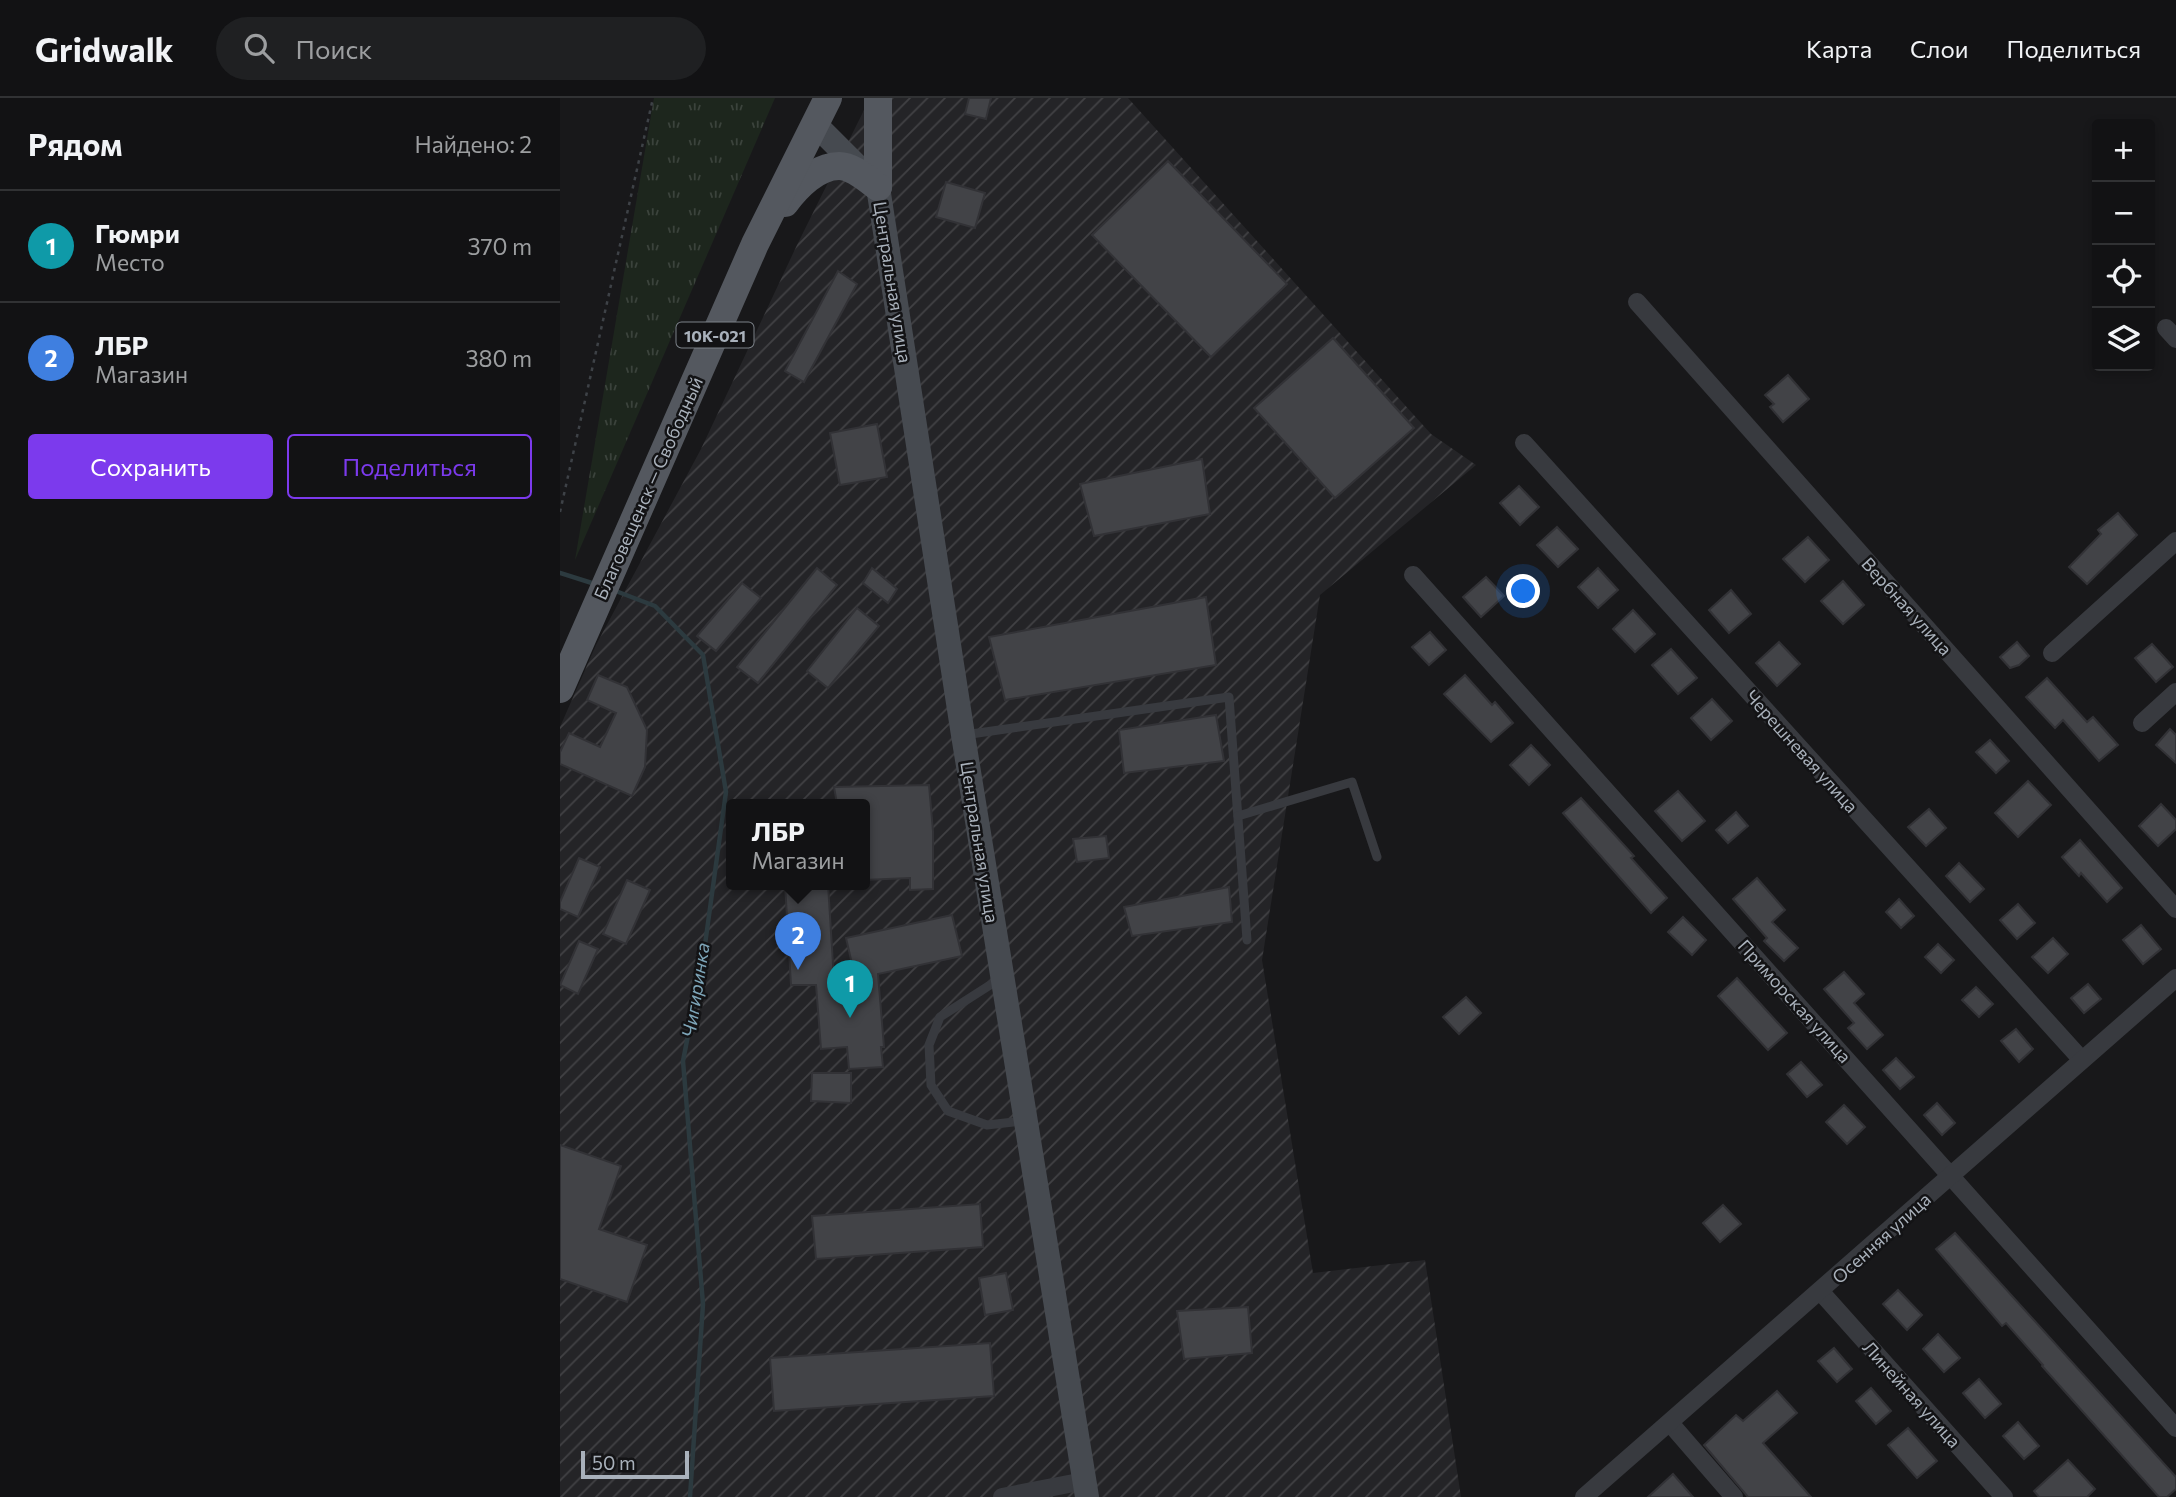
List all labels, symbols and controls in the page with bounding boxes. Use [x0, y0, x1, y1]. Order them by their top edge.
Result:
search box [216, 17, 706, 80]
text: Gridwalk [35, 28, 174, 69]
icon: search [240, 29, 278, 67]
text: Поиск [296, 33, 372, 64]
text: Карта [1806, 34, 1872, 63]
text: Слои [1910, 34, 1968, 63]
text: Поделиться [2006, 34, 2141, 63]
map controls [2092, 119, 2155, 371]
button: + [2092, 119, 2155, 182]
text: Рядом [28, 125, 122, 162]
text: Найдено: 2 [415, 130, 532, 158]
button: − [2092, 182, 2155, 245]
street label: Центральная улица [869, 200, 917, 364]
text: Гюмри [95, 217, 180, 248]
text: 1 [46, 232, 56, 260]
text: 370 m [467, 232, 532, 260]
button: locate [2092, 245, 2155, 308]
text: Место [95, 248, 165, 276]
button: layers [2092, 308, 2155, 371]
road number: 10К-021 [676, 322, 754, 347]
text: ЛБР [95, 329, 148, 360]
text: 2 [44, 344, 58, 372]
text: 380 m [465, 344, 532, 372]
text: Магазин [95, 360, 188, 388]
street label: Благовещенск — Свободный [589, 373, 707, 603]
button: Сохранить [28, 434, 273, 499]
button: Поделиться [287, 434, 532, 499]
street label: Вербная улица [1857, 552, 1957, 660]
your location [1506, 574, 1540, 608]
street label: Черешневая улица [1741, 685, 1863, 817]
street label: Центральная улица [956, 760, 1004, 924]
popup [726, 799, 870, 890]
text: ЛБР [751, 815, 805, 846]
text: Магазин [751, 846, 845, 874]
pin: 2 [775, 912, 821, 970]
street label: Приморская улица [1734, 935, 1856, 1067]
water label: Чигиринка [676, 941, 714, 1039]
pin: 1 [827, 960, 873, 1018]
street label: Осенняя улица [1827, 1188, 1935, 1288]
street label: Линейная улица [1858, 1336, 1966, 1452]
scale bar [581, 1448, 690, 1480]
text: 50 m [592, 1451, 636, 1474]

